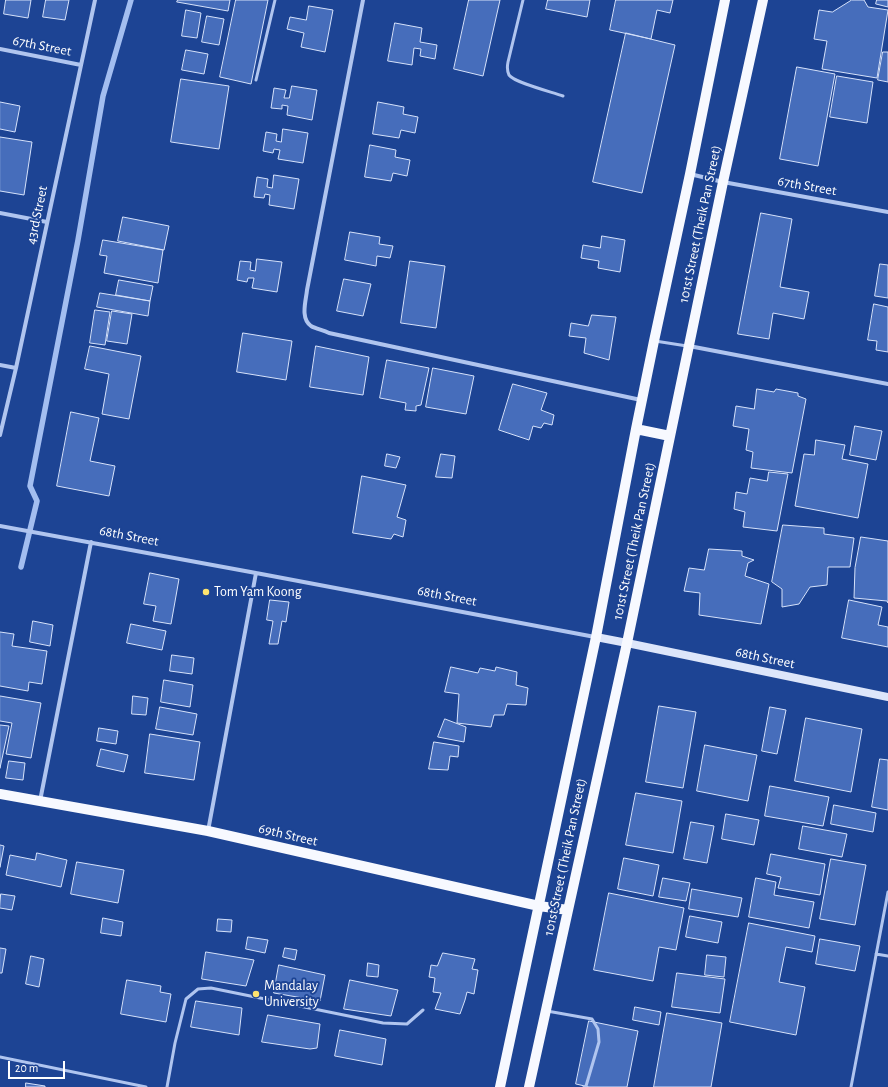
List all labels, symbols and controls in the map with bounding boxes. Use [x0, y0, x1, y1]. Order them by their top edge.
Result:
street label: 67th Street [11, 32, 73, 60]
street label: 101st Street (Theik Pan Street) [675, 144, 725, 304]
street label: 67th Street [776, 173, 838, 199]
street label: 43rd Street [23, 184, 51, 246]
street label: 101st Street (Theik Pan Street) [609, 461, 659, 621]
street label: 68th Street [98, 522, 160, 550]
street label: 68th Street [416, 582, 478, 610]
place label: Tom Yam Koong [214, 584, 301, 600]
marker: Tom Yam Koong [201, 587, 211, 597]
street label: 68th Street [734, 644, 796, 672]
street label: 101st Street (Theik Pan Street) [540, 777, 590, 937]
street label: 69th Street [257, 820, 319, 850]
place label: Mandalay University [264, 978, 319, 1010]
marker: Mandalay University [251, 989, 261, 999]
scale bar [10, 1053, 67, 1079]
text: 20 m [15, 1062, 38, 1074]

